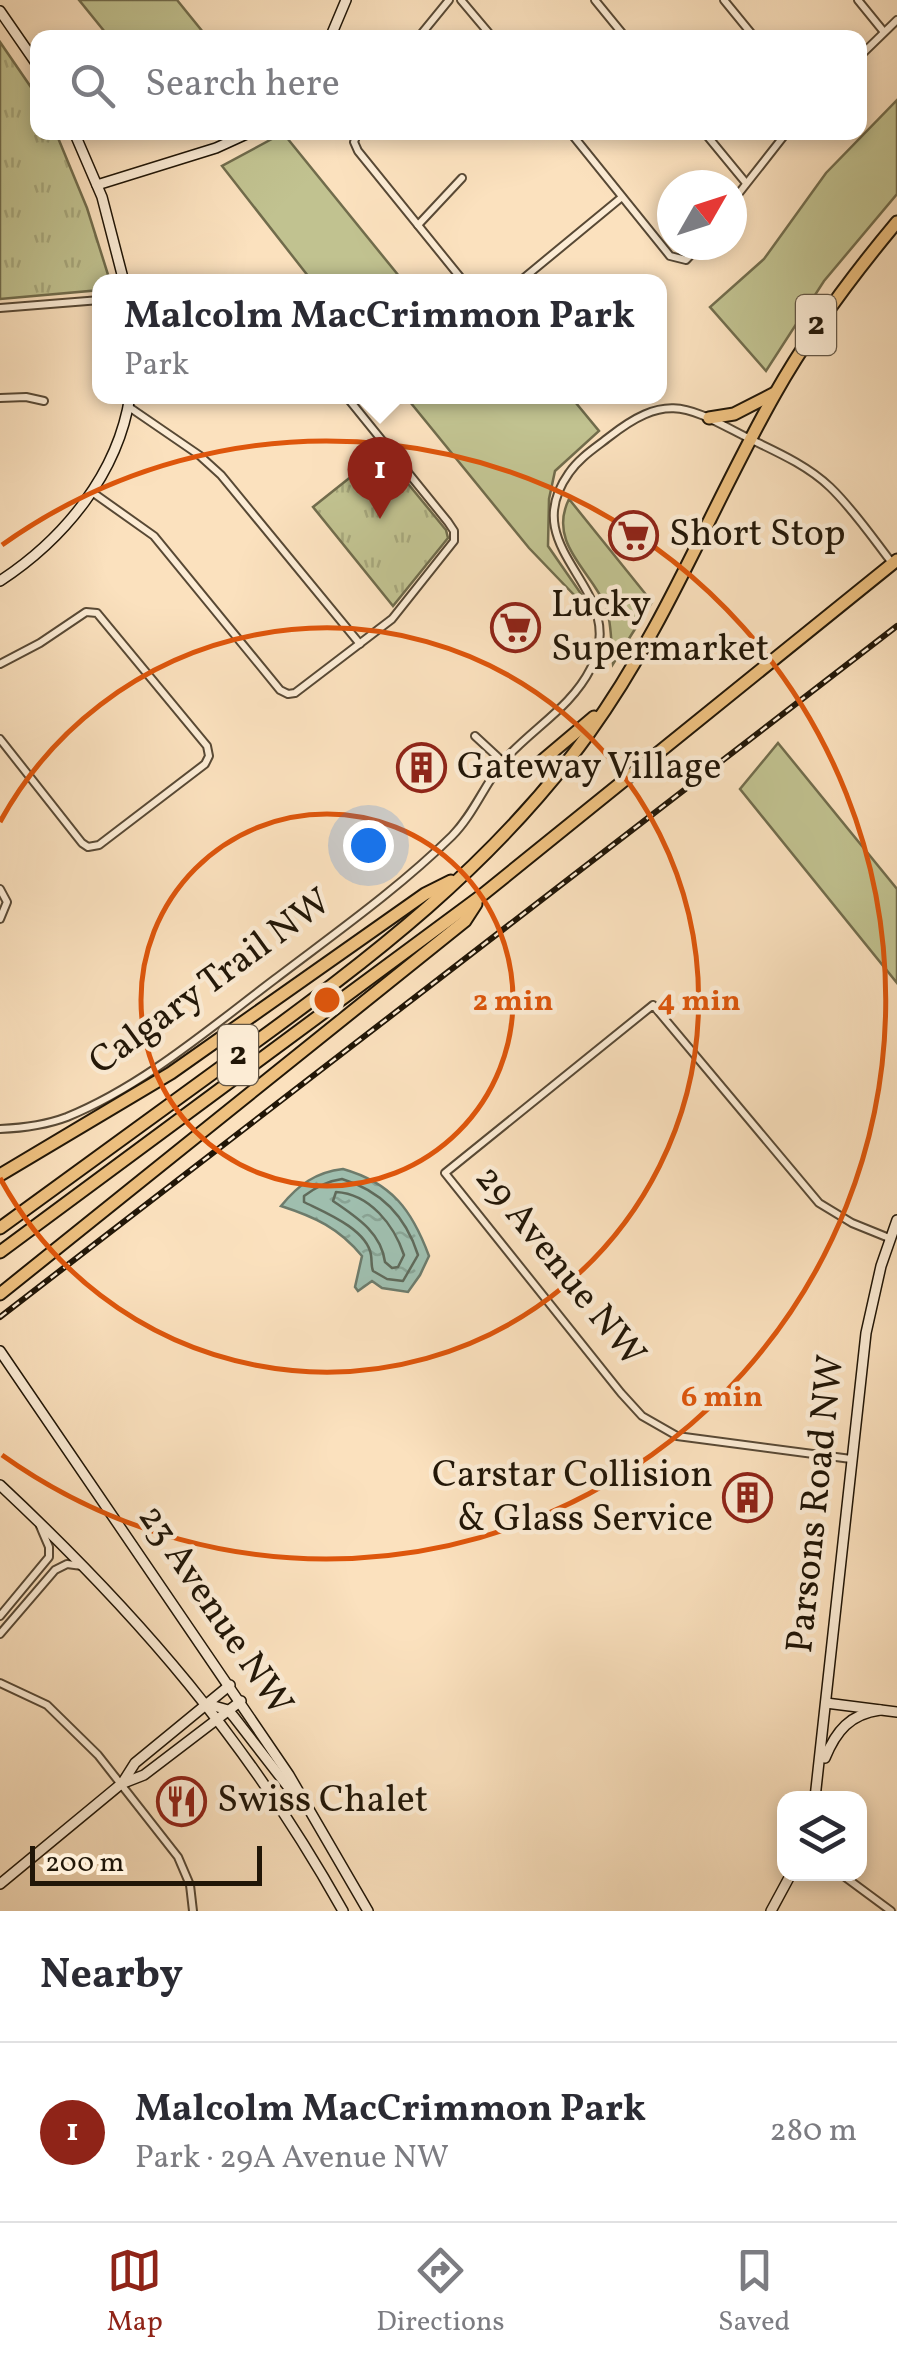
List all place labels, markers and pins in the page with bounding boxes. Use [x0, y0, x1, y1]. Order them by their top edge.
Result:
pin: 1 [348, 436, 412, 519]
supermarket icon: Short Stop [608, 509, 660, 561]
place label: Short Stop [669, 509, 846, 562]
place label: Lucky Supermarket [551, 580, 769, 677]
supermarket icon: Lucky Supermarket [490, 602, 542, 654]
building icon: Gateway Village [396, 742, 448, 794]
place label: Gateway Village [457, 742, 721, 795]
centre of rings [309, 982, 345, 1018]
place label: Carstar Collision & Glass Service [432, 1450, 713, 1547]
building icon: Carstar Collision & Glass Service [722, 1472, 774, 1524]
restaurant icon: Swiss Chalet [156, 1775, 208, 1827]
place label: Swiss Chalet [217, 1775, 428, 1828]

